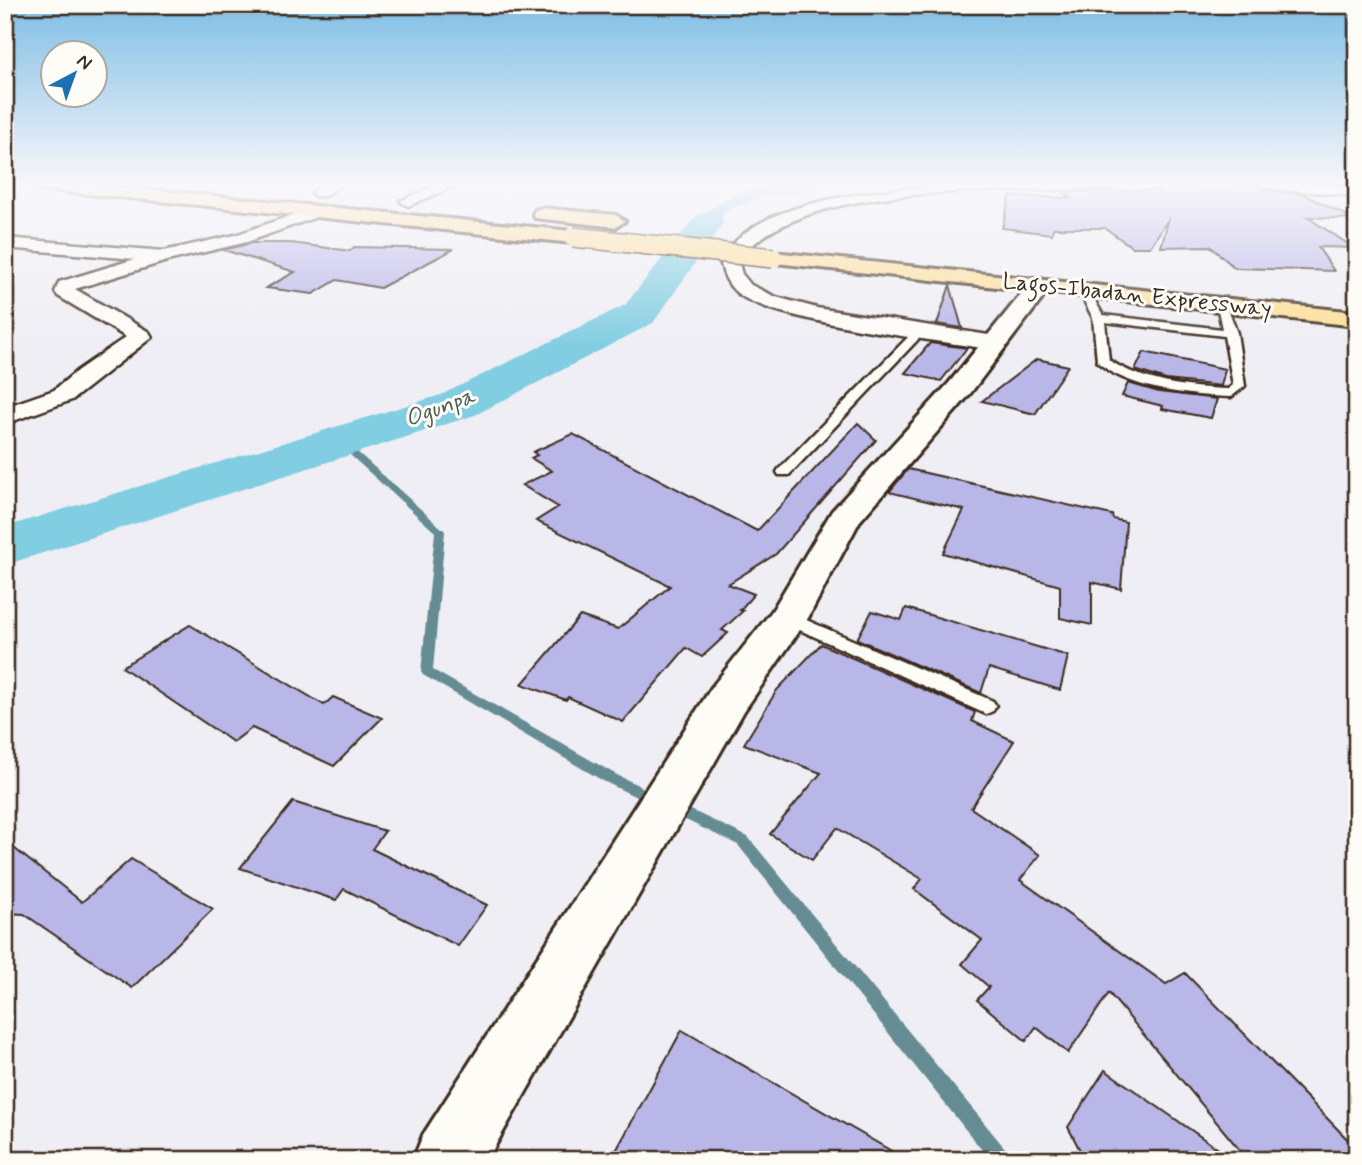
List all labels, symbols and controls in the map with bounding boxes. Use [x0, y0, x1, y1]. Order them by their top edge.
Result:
north arrow [38, 38, 108, 108]
text: N [71, 49, 97, 76]
street label: Lagos-Ibadan Expressway [1001, 267, 1273, 327]
water label: Ogunpa [401, 381, 481, 435]

